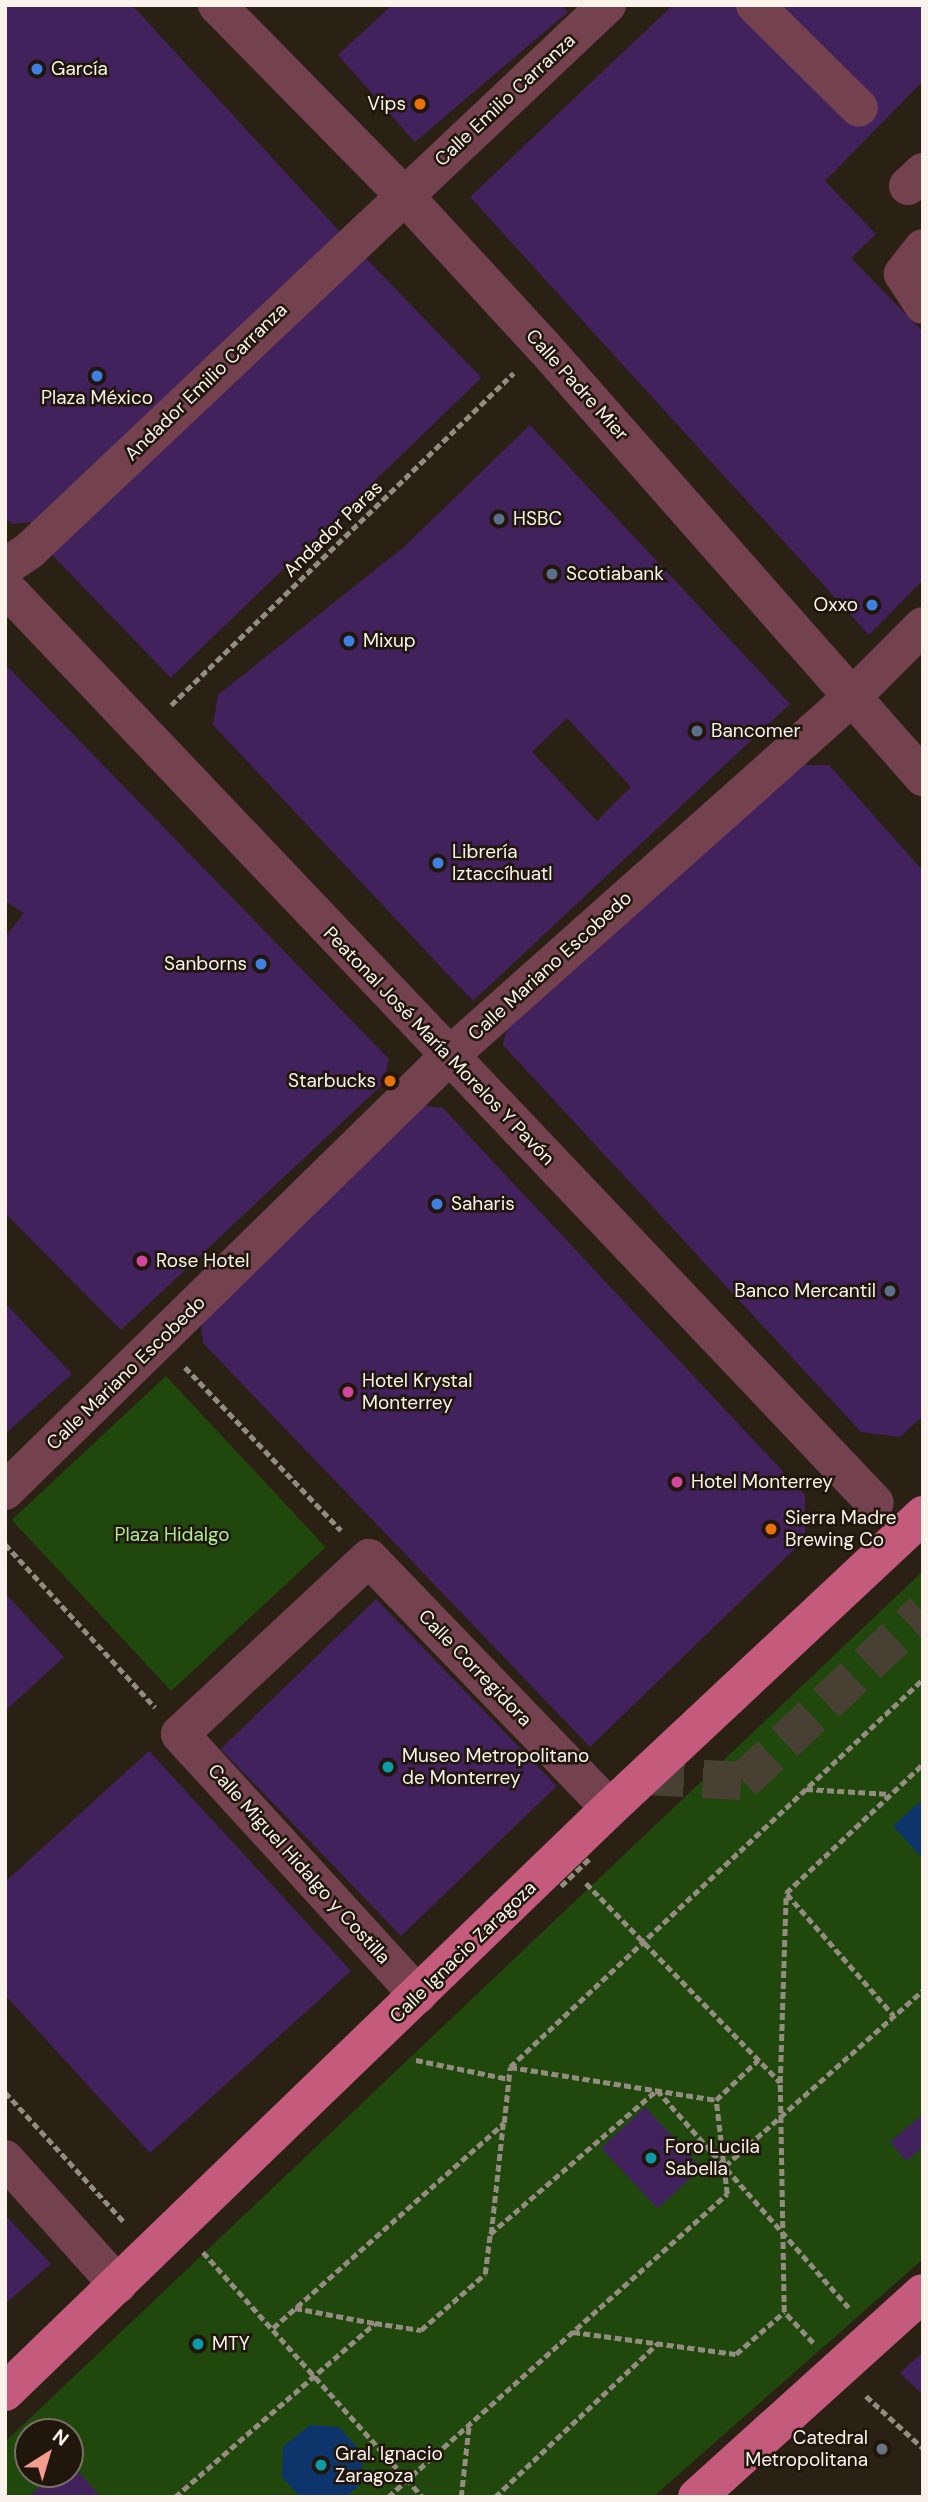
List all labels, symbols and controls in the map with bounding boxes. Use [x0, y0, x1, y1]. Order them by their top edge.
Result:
street label: Calle Emilio Carranza [430, 29, 580, 171]
place label: García [51, 58, 108, 80]
marker: García [29, 61, 45, 77]
place label: Vips [367, 93, 406, 115]
marker: Vips [412, 96, 428, 112]
street label: Andador Emilio Carranza [120, 299, 292, 465]
street label: Calle Padre Mier [521, 325, 633, 445]
marker: Plaza México [89, 368, 105, 384]
place label: Plaza México [41, 387, 153, 409]
street label: Andador Paras [279, 476, 387, 582]
place label: HSBC [513, 508, 562, 530]
marker: HSBC [491, 511, 507, 527]
place label: Scotiabank [566, 563, 664, 585]
marker: Scotiabank [544, 566, 560, 582]
place label: Oxxo [814, 594, 858, 616]
marker: Oxxo [864, 597, 880, 613]
place label: Mixup [363, 630, 416, 652]
marker: Mixup [341, 633, 357, 649]
place label: Bancomer [711, 720, 801, 742]
marker: Bancomer [689, 723, 705, 739]
place label: Librería Iztaccíhuatl [452, 841, 552, 885]
marker: Librería Iztaccíhuatl [430, 855, 446, 871]
street label: Calle Mariano Escobedo [464, 887, 636, 1045]
street label: Peatonal José María Morelos Y Pavón [319, 922, 559, 1170]
place label: Sanborns [164, 953, 247, 975]
marker: Sanborns [253, 956, 269, 972]
place label: Starbucks [288, 1070, 376, 1092]
marker: Starbucks [382, 1073, 398, 1089]
place label: Saharis [451, 1193, 515, 1215]
marker: Saharis [429, 1196, 445, 1212]
place label: Rose Hotel [156, 1250, 249, 1272]
marker: Rose Hotel [134, 1253, 150, 1269]
place label: Banco Mercantil [734, 1280, 876, 1302]
marker: Banco Mercantil [882, 1283, 898, 1299]
street label: Calle Mariano Escobedo [42, 1291, 210, 1455]
place label: Hotel Krystal Monterrey [362, 1370, 472, 1414]
marker: Hotel Krystal Monterrey [340, 1384, 356, 1400]
place label: Hotel Monterrey [691, 1471, 833, 1493]
marker: Hotel Monterrey [669, 1474, 685, 1490]
place label: Sierra Madre Brewing Co [785, 1507, 897, 1551]
marker: Sierra Madre Brewing Co [763, 1521, 779, 1537]
park label: Plaza Hidalgo [114, 1524, 230, 1546]
street label: Calle Corregidora [414, 1605, 536, 1731]
place label: Museo Metropolitano de Monterrey [402, 1745, 589, 1789]
street label: Calle Miguel Hidalgo y Costilla [203, 1759, 395, 1969]
marker: Museo Metropolitano de Monterrey [380, 1759, 396, 1775]
street label: Calle Ignacio Zaragoza [385, 1876, 541, 2028]
place label: Foro Lucila Sabella [665, 2136, 760, 2180]
marker: Foro Lucila Sabella [643, 2150, 659, 2166]
place label: MTY [212, 2333, 250, 2355]
marker: MTY [190, 2336, 206, 2352]
north arrow [14, 2418, 84, 2488]
text: N [48, 2423, 74, 2452]
place label: Catedral Metropolitana [745, 2427, 868, 2471]
marker: Catedral Metropolitana [874, 2441, 890, 2457]
place label: Gral. Ignacio Zaragoza [335, 2443, 443, 2487]
marker: Gral. Ignacio Zaragoza [313, 2457, 329, 2473]

